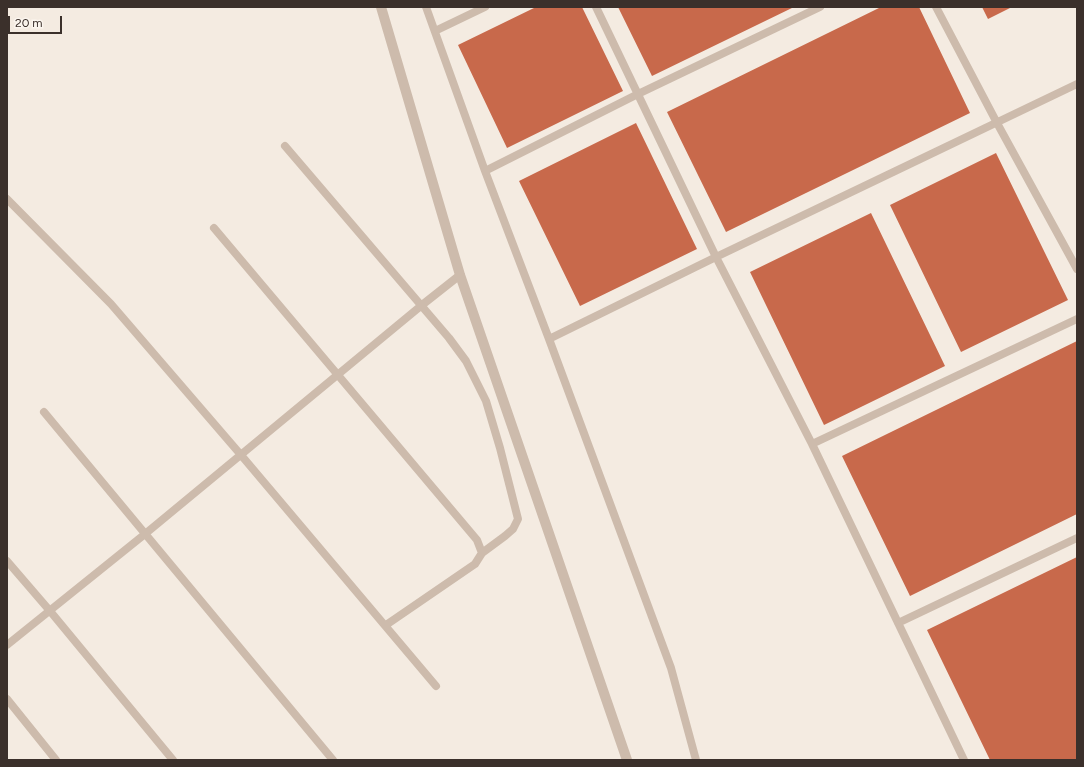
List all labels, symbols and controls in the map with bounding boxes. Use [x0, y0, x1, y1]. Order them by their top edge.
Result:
scale bar [10, 8, 64, 34]
text: 20 m [15, 16, 43, 30]

